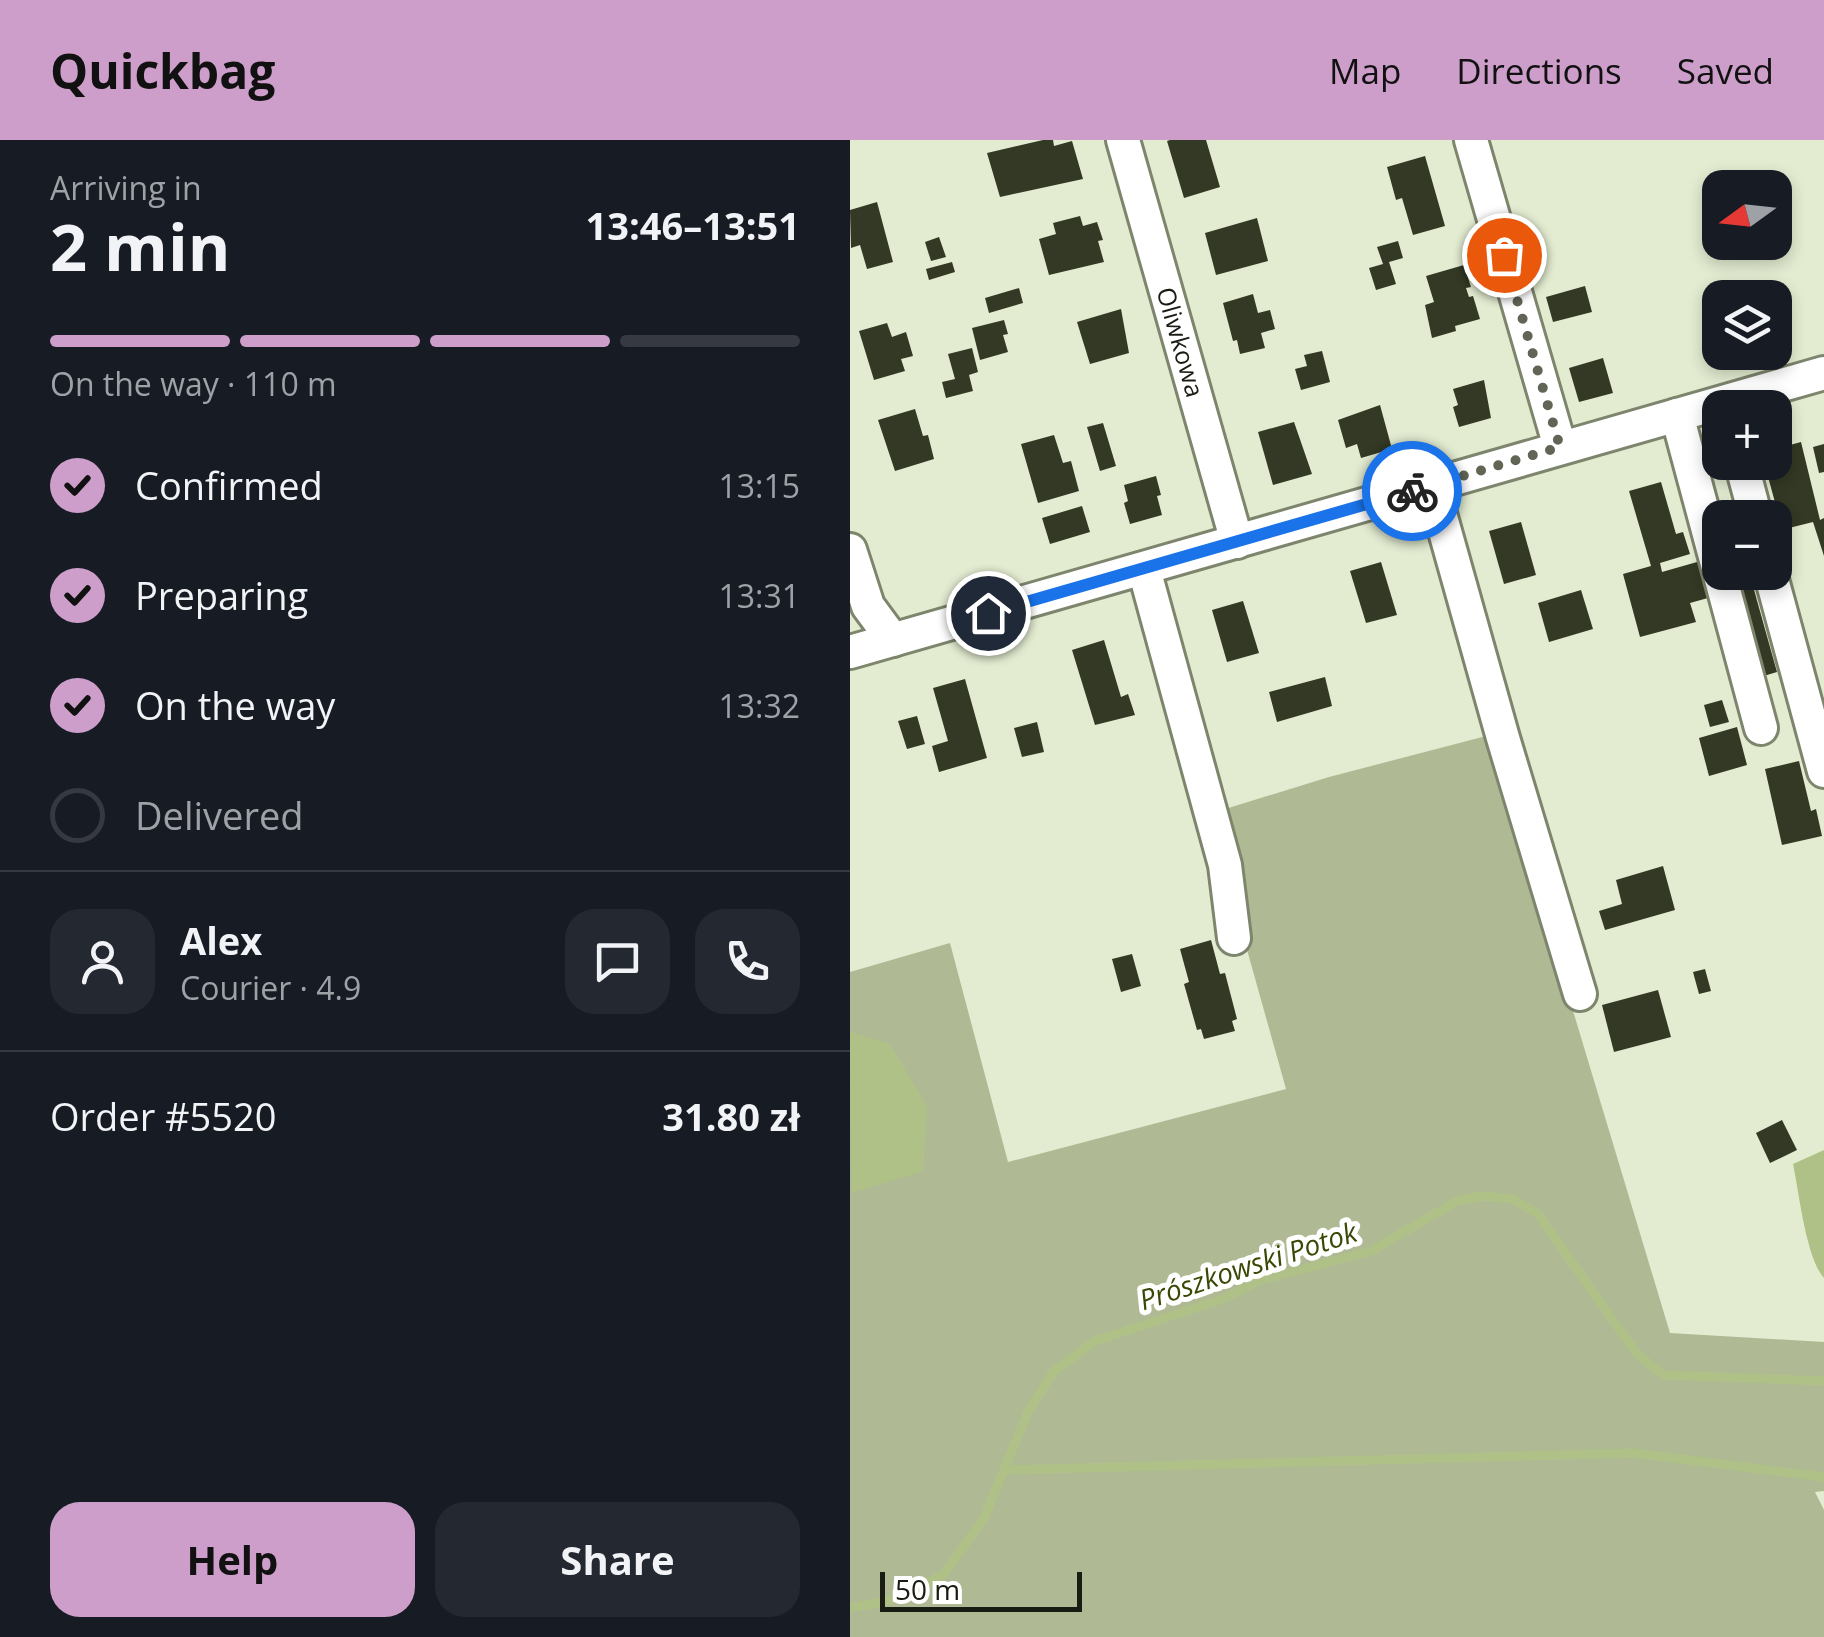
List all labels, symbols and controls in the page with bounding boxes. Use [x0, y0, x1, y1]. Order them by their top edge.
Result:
text: Quickbag [50, 38, 275, 103]
text: Map [1329, 47, 1401, 94]
text: Directions [1456, 47, 1622, 94]
text: Saved [1677, 47, 1774, 94]
text: Arriving in [50, 166, 202, 209]
north arrow [1702, 170, 1792, 260]
map controls [1702, 170, 1792, 590]
text: 13:46–13:51 [586, 199, 800, 251]
text: 2 min [50, 202, 230, 290]
pin [1462, 213, 1547, 298]
icon: bag [1477, 228, 1532, 283]
button: layers [1702, 280, 1792, 370]
street label: Oliwkowa [1149, 283, 1213, 401]
text: On the way · 110 m [50, 362, 337, 405]
button: + [1702, 390, 1792, 480]
courier [1362, 441, 1462, 541]
icon: check [50, 458, 105, 513]
text: Confirmed [135, 459, 323, 511]
text: 13:15 [718, 464, 800, 507]
icon: bike [1385, 464, 1440, 519]
button: − [1702, 500, 1792, 590]
icon: check [50, 568, 105, 623]
text: Preparing [135, 569, 308, 621]
pin [946, 571, 1031, 656]
text: 13:31 [718, 574, 800, 617]
icon: home [961, 586, 1016, 641]
icon: check [50, 678, 105, 733]
text: On the way [135, 679, 335, 731]
text: 13:32 [718, 684, 800, 727]
text: Delivered [135, 789, 304, 841]
button: person [50, 909, 155, 1014]
button: chat [565, 909, 670, 1014]
button: phone [695, 909, 800, 1014]
text: Alex [180, 914, 262, 966]
text: Courier · 4.9 [180, 966, 361, 1009]
text: Order #5520 [50, 1090, 277, 1142]
text: 31.80 zł [662, 1090, 800, 1142]
water label: Prószkowski Potok [1134, 1211, 1363, 1318]
button: Help [50, 1502, 415, 1617]
button: Share [435, 1502, 800, 1617]
scale bar [880, 1567, 1082, 1612]
text: 50 m [895, 1570, 960, 1608]

